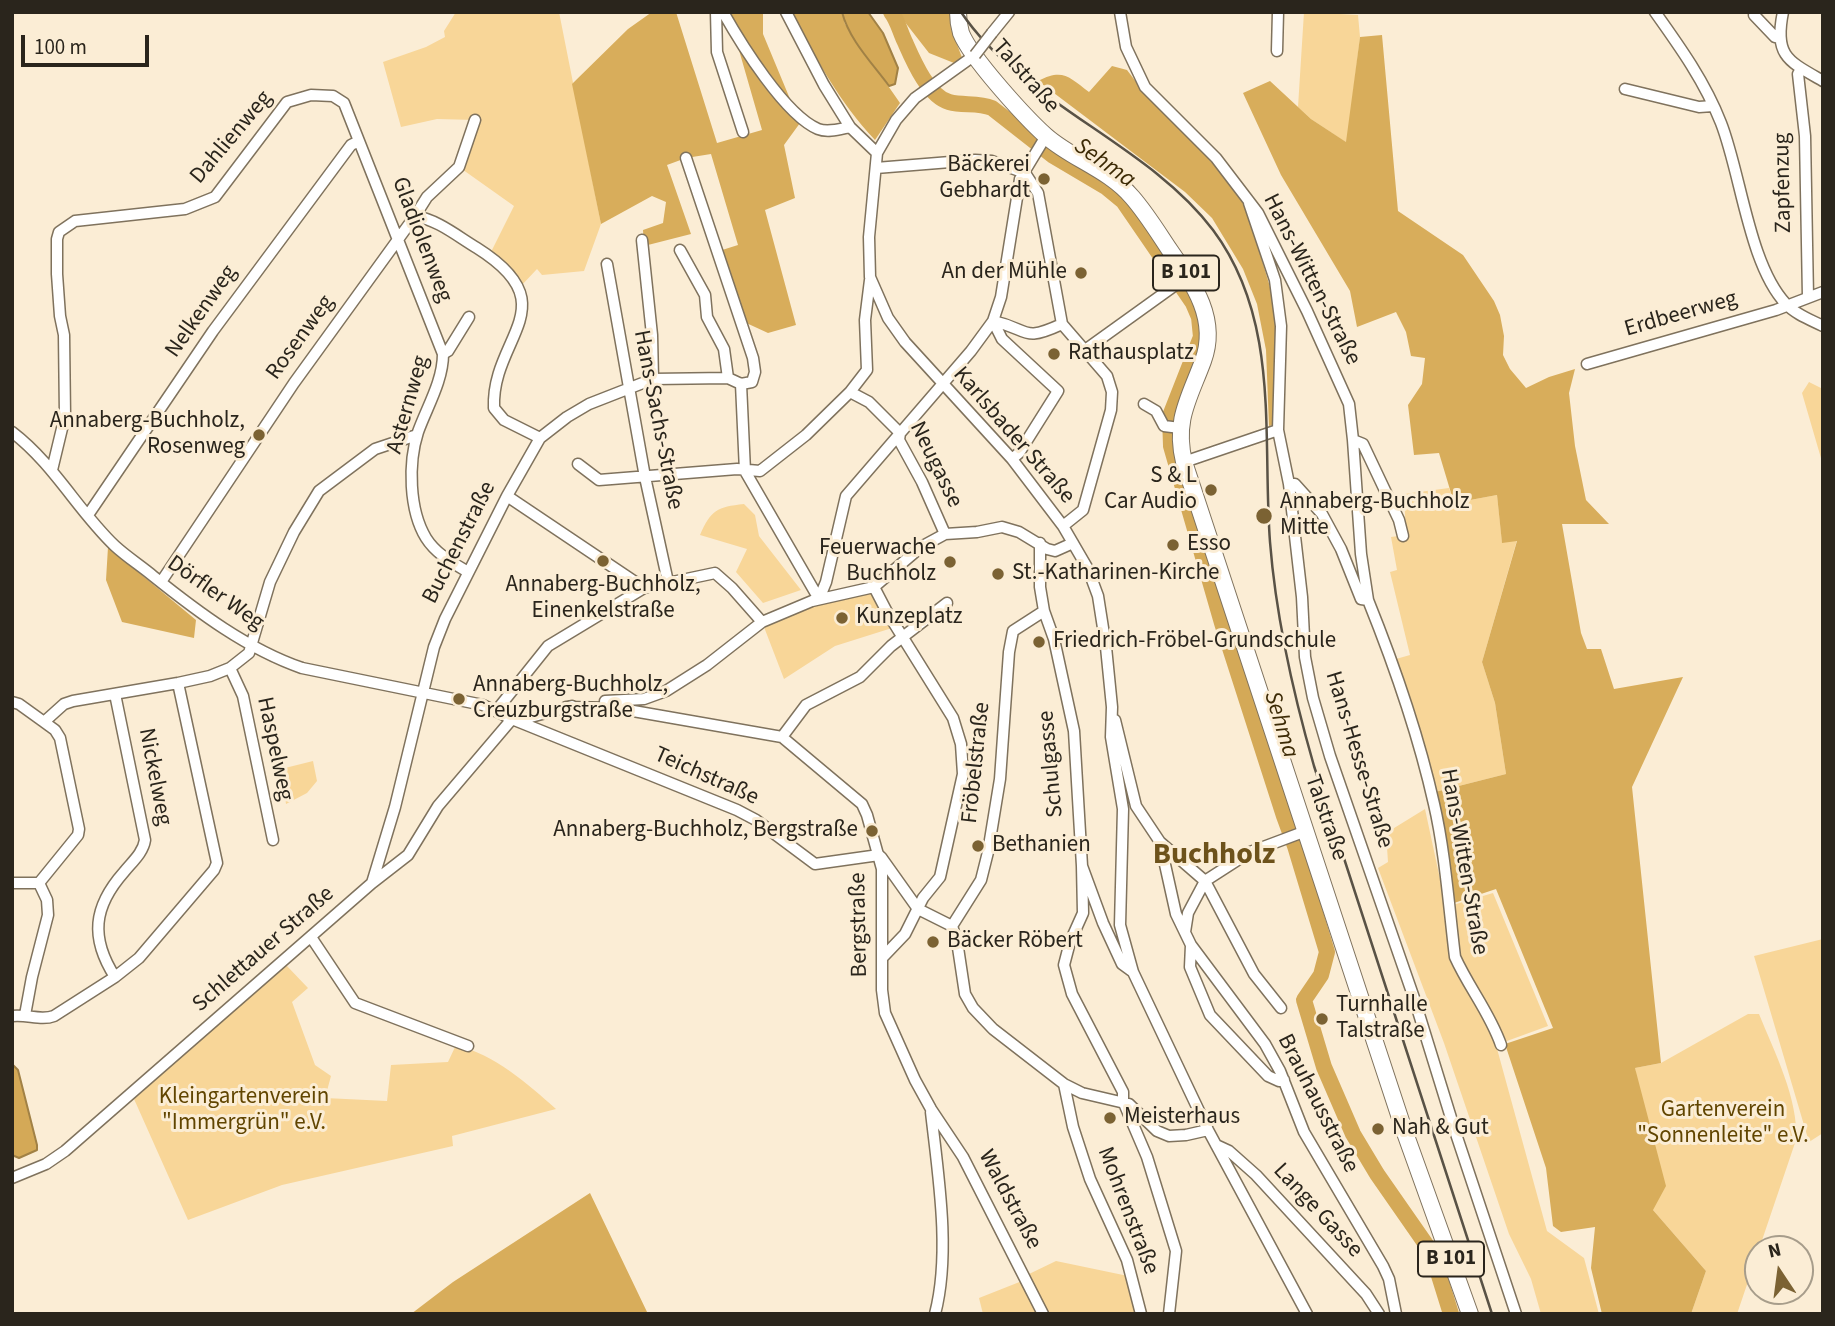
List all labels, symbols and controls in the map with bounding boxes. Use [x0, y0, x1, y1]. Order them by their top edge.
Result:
scale bar [24, 21, 152, 65]
text: 100 m [34, 32, 87, 62]
street label: Talstraße [985, 34, 1065, 120]
street label: Dahlienweg [185, 86, 279, 190]
water label: Sehma [1068, 133, 1140, 195]
street label: Zapfenzug [1769, 133, 1799, 233]
place label: Bäckerei Gebhardt [939, 152, 1030, 206]
marker: Bäckerei Gebhardt [1036, 171, 1052, 187]
street label: Gladiolenweg [385, 174, 457, 306]
street label: Hans-Witten-Straße [1256, 190, 1366, 370]
road number: B 101 [1153, 256, 1219, 290]
place label: An der Mühle [942, 259, 1067, 287]
street label: Nelkenweg [160, 261, 244, 363]
marker: An der Mühle [1073, 265, 1089, 281]
street label: Erdbeerweg [1622, 286, 1740, 344]
street label: Rosenweg [261, 290, 341, 386]
street label: Hans-Sachs-Straße [626, 328, 688, 512]
place label: Rathausplatz [1068, 340, 1194, 368]
marker: Rathausplatz [1046, 346, 1062, 362]
street label: Asternweg [382, 353, 436, 457]
street label: Karlsbader Straße [946, 362, 1080, 510]
place label: Annaberg-Buchholz, Rosenweg [50, 408, 245, 462]
street label: Neugasse [902, 417, 968, 513]
marker: Annaberg-Buchholz, Rosenweg [251, 427, 267, 443]
place label: S & L Car Audio [1104, 463, 1197, 517]
street label: Buchenstraße [417, 477, 503, 609]
marker: S & L Car Audio [1203, 482, 1219, 498]
place label: Annaberg-Buchholz Mitte [1280, 489, 1470, 543]
marker: Annaberg-Buchholz Mitte [1254, 506, 1274, 526]
place label: Esso [1187, 531, 1231, 559]
place label: Feuerwache Buchholz [819, 535, 936, 589]
marker: Esso [1165, 537, 1181, 553]
street label: Dörfler Weg [161, 551, 269, 637]
marker: Annaberg-Buchholz, Einenkelstraße [595, 553, 611, 569]
marker: Feuerwache Buchholz [942, 554, 958, 570]
place label: St.-Katharinen-Kirche [1012, 560, 1220, 588]
marker: St.-Katharinen-Kirche [990, 566, 1006, 582]
place label: Annaberg-Buchholz, Einenkelstraße [505, 572, 701, 626]
place label: Kunzeplatz [856, 604, 963, 632]
marker: Kunzeplatz [834, 610, 850, 626]
place label: Friedrich-Fröbel-Grundschule [1053, 628, 1336, 656]
marker: Friedrich-Fröbel-Grundschule [1031, 634, 1047, 650]
street label: Hans-Hesse-Straße [1318, 668, 1398, 852]
place label: Annaberg-Buchholz, Creuzburgstraße [473, 672, 668, 726]
water label: Sehma [1256, 688, 1304, 762]
marker: Annaberg-Buchholz, Creuzburgstraße [451, 691, 467, 707]
street label: Haspelweg [250, 695, 298, 803]
street label: Fröbelstraße [957, 701, 997, 825]
street label: Schulgasse [1034, 709, 1070, 819]
street label: Nickelweg [131, 726, 177, 828]
street label: Teichstraße [649, 742, 763, 812]
street label: Hans-Witten-Straße [1433, 767, 1493, 957]
street label: Talstraße [1298, 772, 1352, 864]
place label: Annaberg-Buchholz, Bergstraße [553, 817, 858, 845]
marker: Annaberg-Buchholz, Bergstraße [864, 823, 880, 839]
place label: Bethanien [992, 832, 1091, 860]
marker: Bethanien [970, 838, 986, 854]
district label: Buchholz [1153, 838, 1275, 874]
street label: Bergstraße [845, 872, 875, 978]
street label: Schlettauer Straße [188, 881, 340, 1019]
place label: Bäcker Röbert [947, 928, 1083, 956]
marker: Bäcker Röbert [925, 934, 941, 950]
place label: Turnhalle Talstraße [1336, 992, 1428, 1046]
marker: Turnhalle Talstraße [1314, 1011, 1330, 1027]
street label: Brauhausstraße [1270, 1030, 1364, 1178]
park label: Kleingartenverein "Immergrün" e.V. [159, 1084, 329, 1138]
park label: Gartenverein "Sonnenleite" e.V. [1637, 1097, 1809, 1151]
place label: Meisterhaus [1124, 1104, 1240, 1132]
marker: Meisterhaus [1102, 1110, 1118, 1126]
place label: Nah & Gut [1392, 1115, 1489, 1143]
marker: Nah & Gut [1370, 1121, 1386, 1137]
street label: Mohrenstraße [1090, 1143, 1164, 1279]
street label: Waldstraße [971, 1146, 1047, 1254]
street label: Lange Gasse [1266, 1158, 1368, 1264]
north arrow [1744, 1235, 1814, 1305]
text: N [1765, 1236, 1784, 1266]
road number: B 101 [1418, 1242, 1484, 1276]

